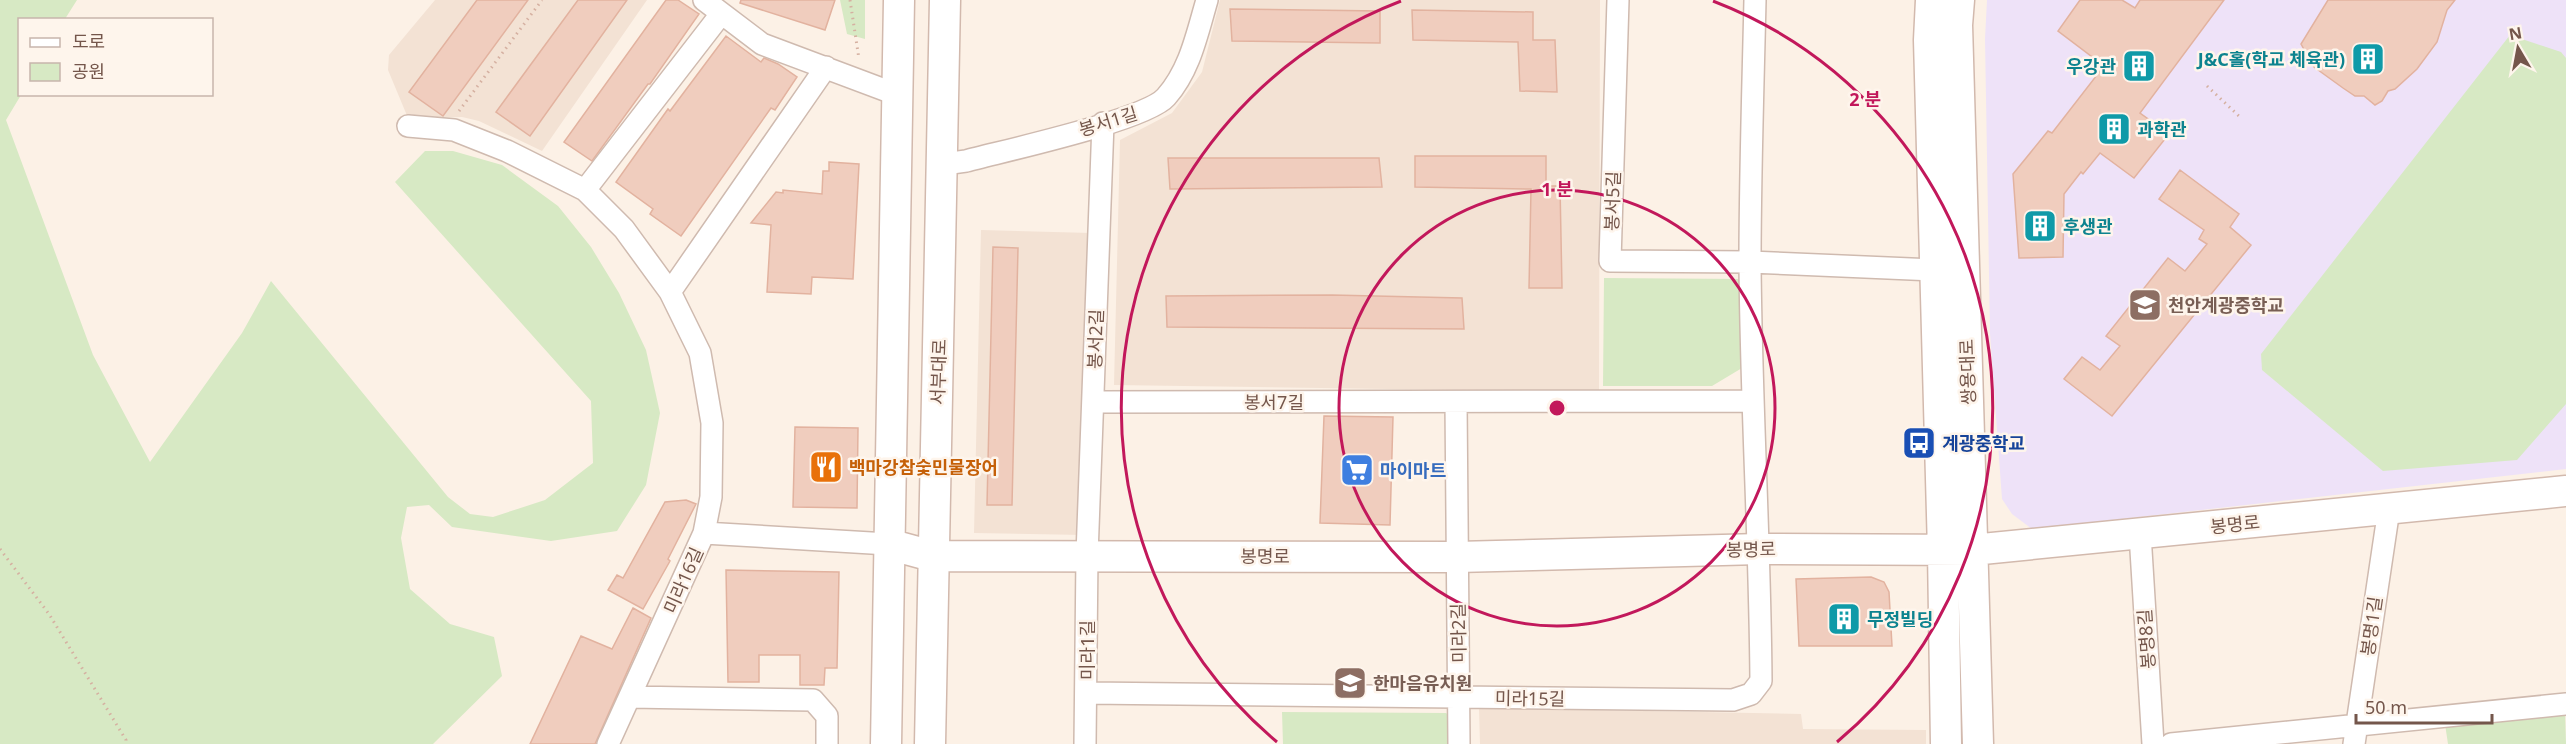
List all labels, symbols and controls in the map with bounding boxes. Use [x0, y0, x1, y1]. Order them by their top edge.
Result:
legend [18, 18, 213, 96]
north arrow [2488, 18, 2548, 78]
text: N [2507, 21, 2524, 45]
text: 도로 [72, 29, 105, 53]
building icon: J&C홀(학교 체육관) [2350, 41, 2386, 77]
place label: J&C홀(학교 체육관) [2196, 47, 2345, 71]
building icon: 우강관 [2121, 48, 2157, 84]
place label: 우강관 [2066, 54, 2116, 78]
text: 공원 [72, 59, 105, 83]
text: 2 분 [1849, 87, 1881, 111]
street label: 봉서1길 [1076, 101, 1140, 141]
building icon: 과학관 [2096, 111, 2132, 147]
place label: 과학관 [2137, 117, 2187, 141]
street label: 봉서5길 [1599, 171, 1625, 231]
text: 1 분 [1541, 177, 1573, 201]
building icon: 후생관 [2022, 208, 2058, 244]
place label: 후생관 [2063, 214, 2113, 238]
school or university icon: 천안계광중학교 [2127, 287, 2163, 323]
place label: 천안계광중학교 [2168, 293, 2284, 317]
street label: 봉서2길 [1082, 309, 1108, 369]
street label: 서부대로 [925, 338, 951, 406]
street label: 쌍용대로 [1954, 338, 1980, 406]
street label: 봉서7길 [1244, 390, 1304, 414]
centre of rings [1547, 398, 1567, 418]
bus stop icon: 계광중학교 [1901, 425, 1937, 461]
place label: 계광중학교 [1942, 431, 2025, 455]
restaurant icon: 백마강참숯민물장어 [808, 449, 844, 485]
supermarket icon: 마이마트 [1339, 452, 1375, 488]
place label: 백마강참숯민물장어 [849, 455, 998, 479]
place label: 마이마트 [1380, 458, 1446, 482]
street label: 봉명로 [2209, 509, 2261, 539]
street label: 봉명로 [1726, 537, 1776, 561]
street label: 미라16길 [658, 543, 708, 617]
street label: 봉명로 [1240, 544, 1290, 568]
street label: 봉명1길 [2355, 595, 2387, 657]
building icon: 무정빌딩 [1826, 601, 1862, 637]
street label: 미라2길 [1445, 603, 1471, 663]
place label: 무정빌딩 [1867, 607, 1933, 631]
street label: 봉명8길 [2132, 608, 2160, 670]
street label: 미라1길 [1075, 620, 1099, 680]
school or university icon: 한마음유치원 [1332, 665, 1368, 701]
place label: 한마음유치원 [1373, 671, 1472, 695]
street label: 미라15길 [1495, 685, 1565, 711]
scale bar [2356, 687, 2492, 725]
text: 50 m [2365, 695, 2407, 719]

